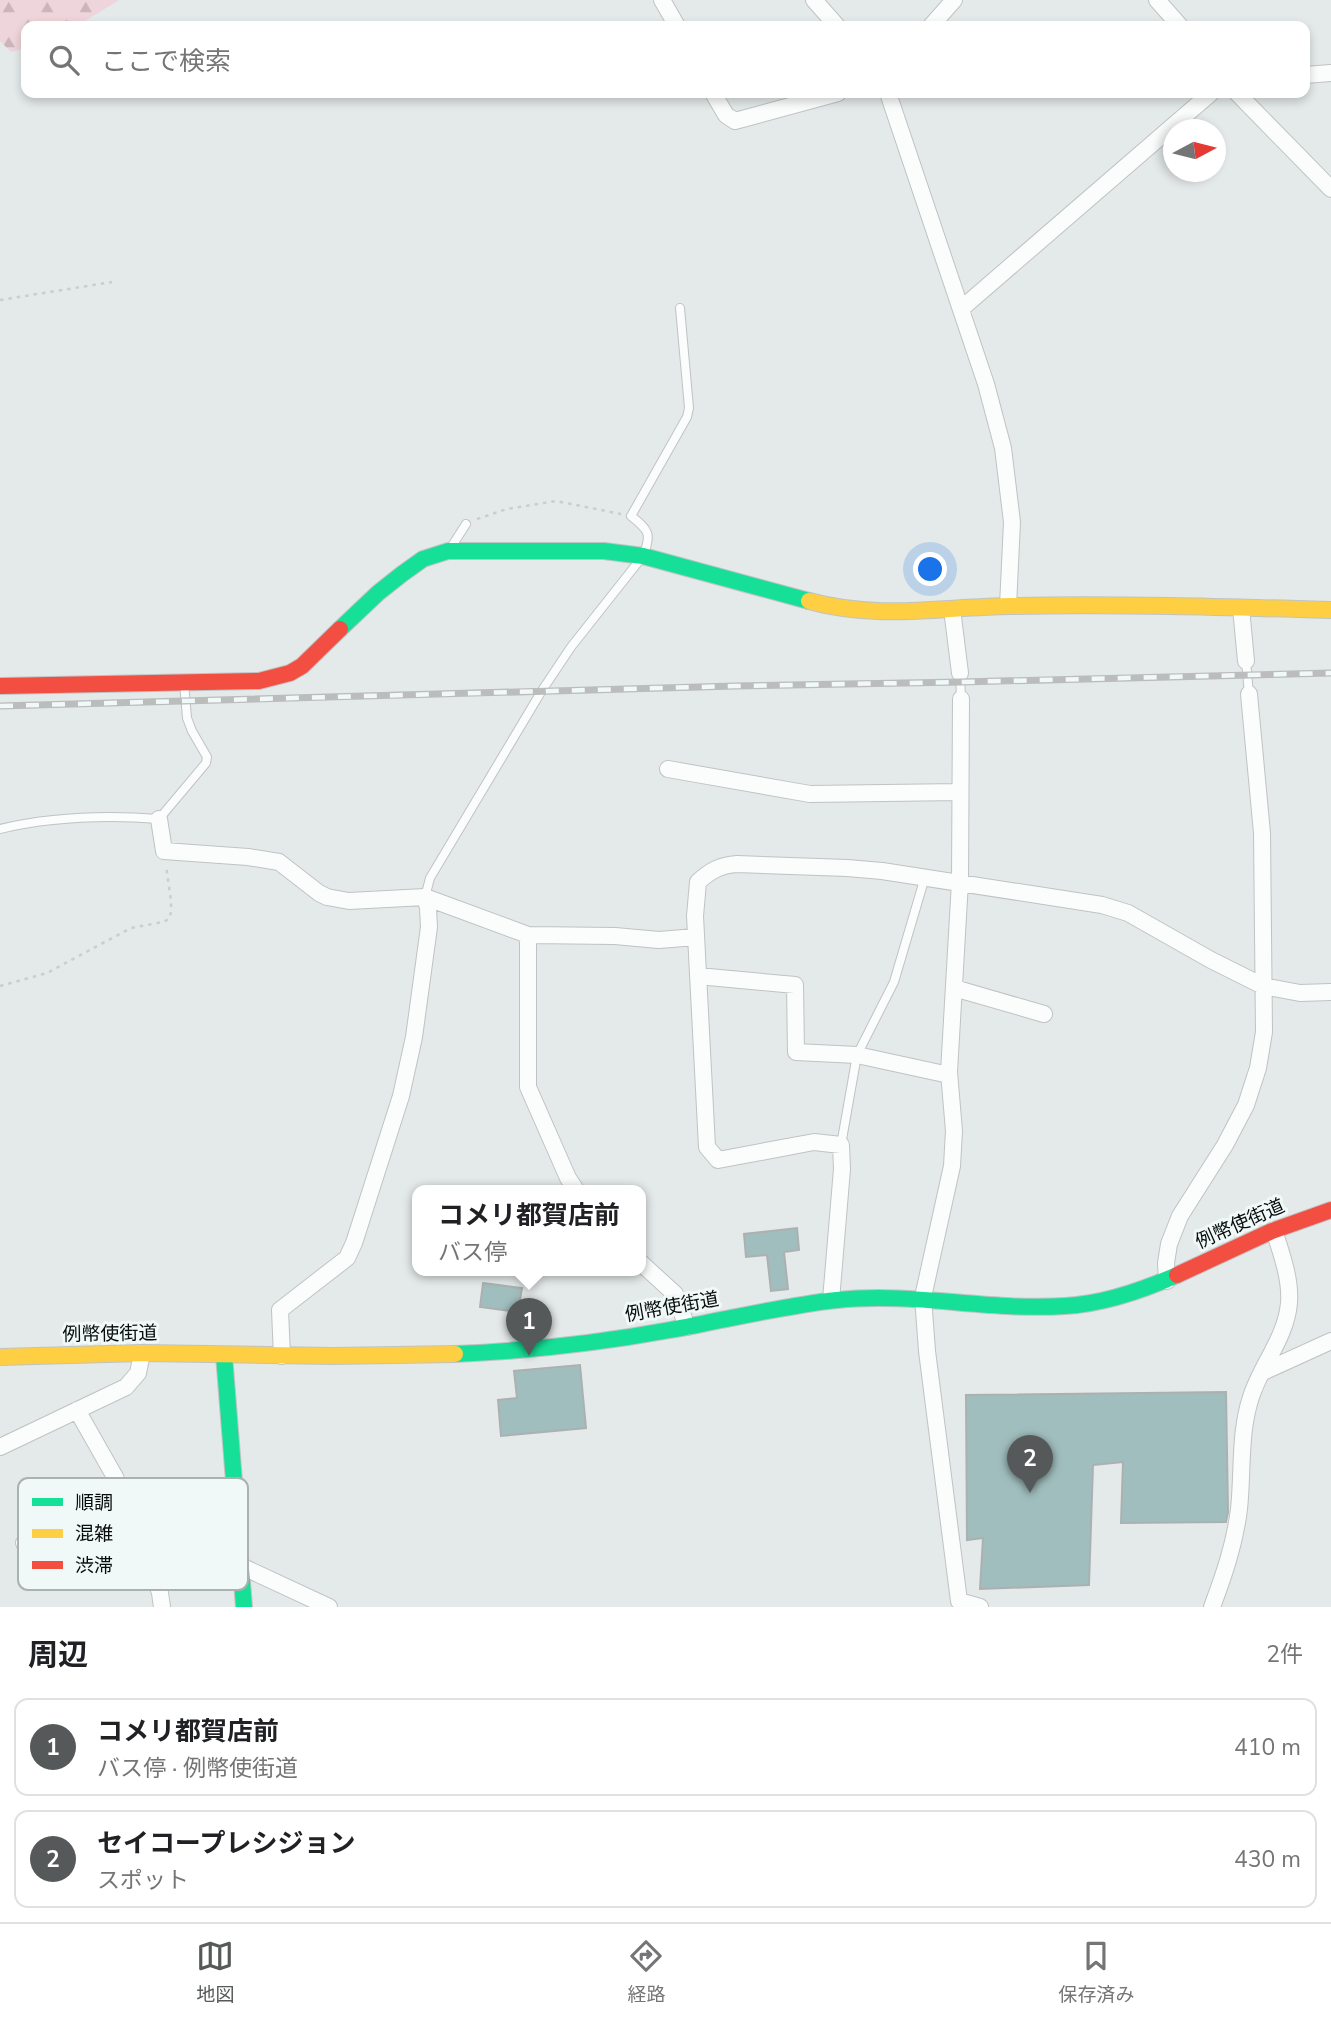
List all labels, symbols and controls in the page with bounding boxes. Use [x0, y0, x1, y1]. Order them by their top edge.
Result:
search box [21, 21, 1310, 98]
icon: search [45, 41, 83, 79]
text: ここで検索 [101, 44, 231, 79]
north arrow [1163, 119, 1226, 182]
your location [913, 552, 947, 586]
popup [412, 1185, 646, 1276]
street label: 例幣使街道 [1191, 1193, 1289, 1255]
text: コメリ都賀店前 [438, 1198, 620, 1233]
text: バス停 [438, 1237, 507, 1268]
street label: 例幣使街道 [623, 1286, 721, 1328]
pin: 1 [506, 1298, 552, 1356]
street label: 例幣使街道 [62, 1320, 158, 1348]
pin: 2 [1007, 1435, 1053, 1493]
legend [18, 1478, 248, 1590]
text: 順調 [75, 1490, 113, 1516]
text: 混雑 [75, 1521, 113, 1547]
text: 渋滞 [75, 1553, 113, 1579]
text: 周辺 [28, 1635, 88, 1676]
text: 2件 [1266, 1639, 1303, 1670]
text: コメリ都賀店前 [97, 1714, 279, 1749]
text: 1 [46, 1732, 60, 1763]
text: 410 m [1234, 1732, 1301, 1763]
text: バス停 · 例幣使街道 [97, 1753, 298, 1784]
text: セイコープレシジョン [97, 1826, 355, 1861]
text: 2 [46, 1844, 60, 1875]
text: 430 m [1234, 1844, 1301, 1875]
text: スポット [97, 1865, 189, 1896]
tab: 地図 [196, 1937, 235, 2008]
tab: 経路 [627, 1937, 666, 2008]
tab: 保存済み [1058, 1937, 1135, 2008]

